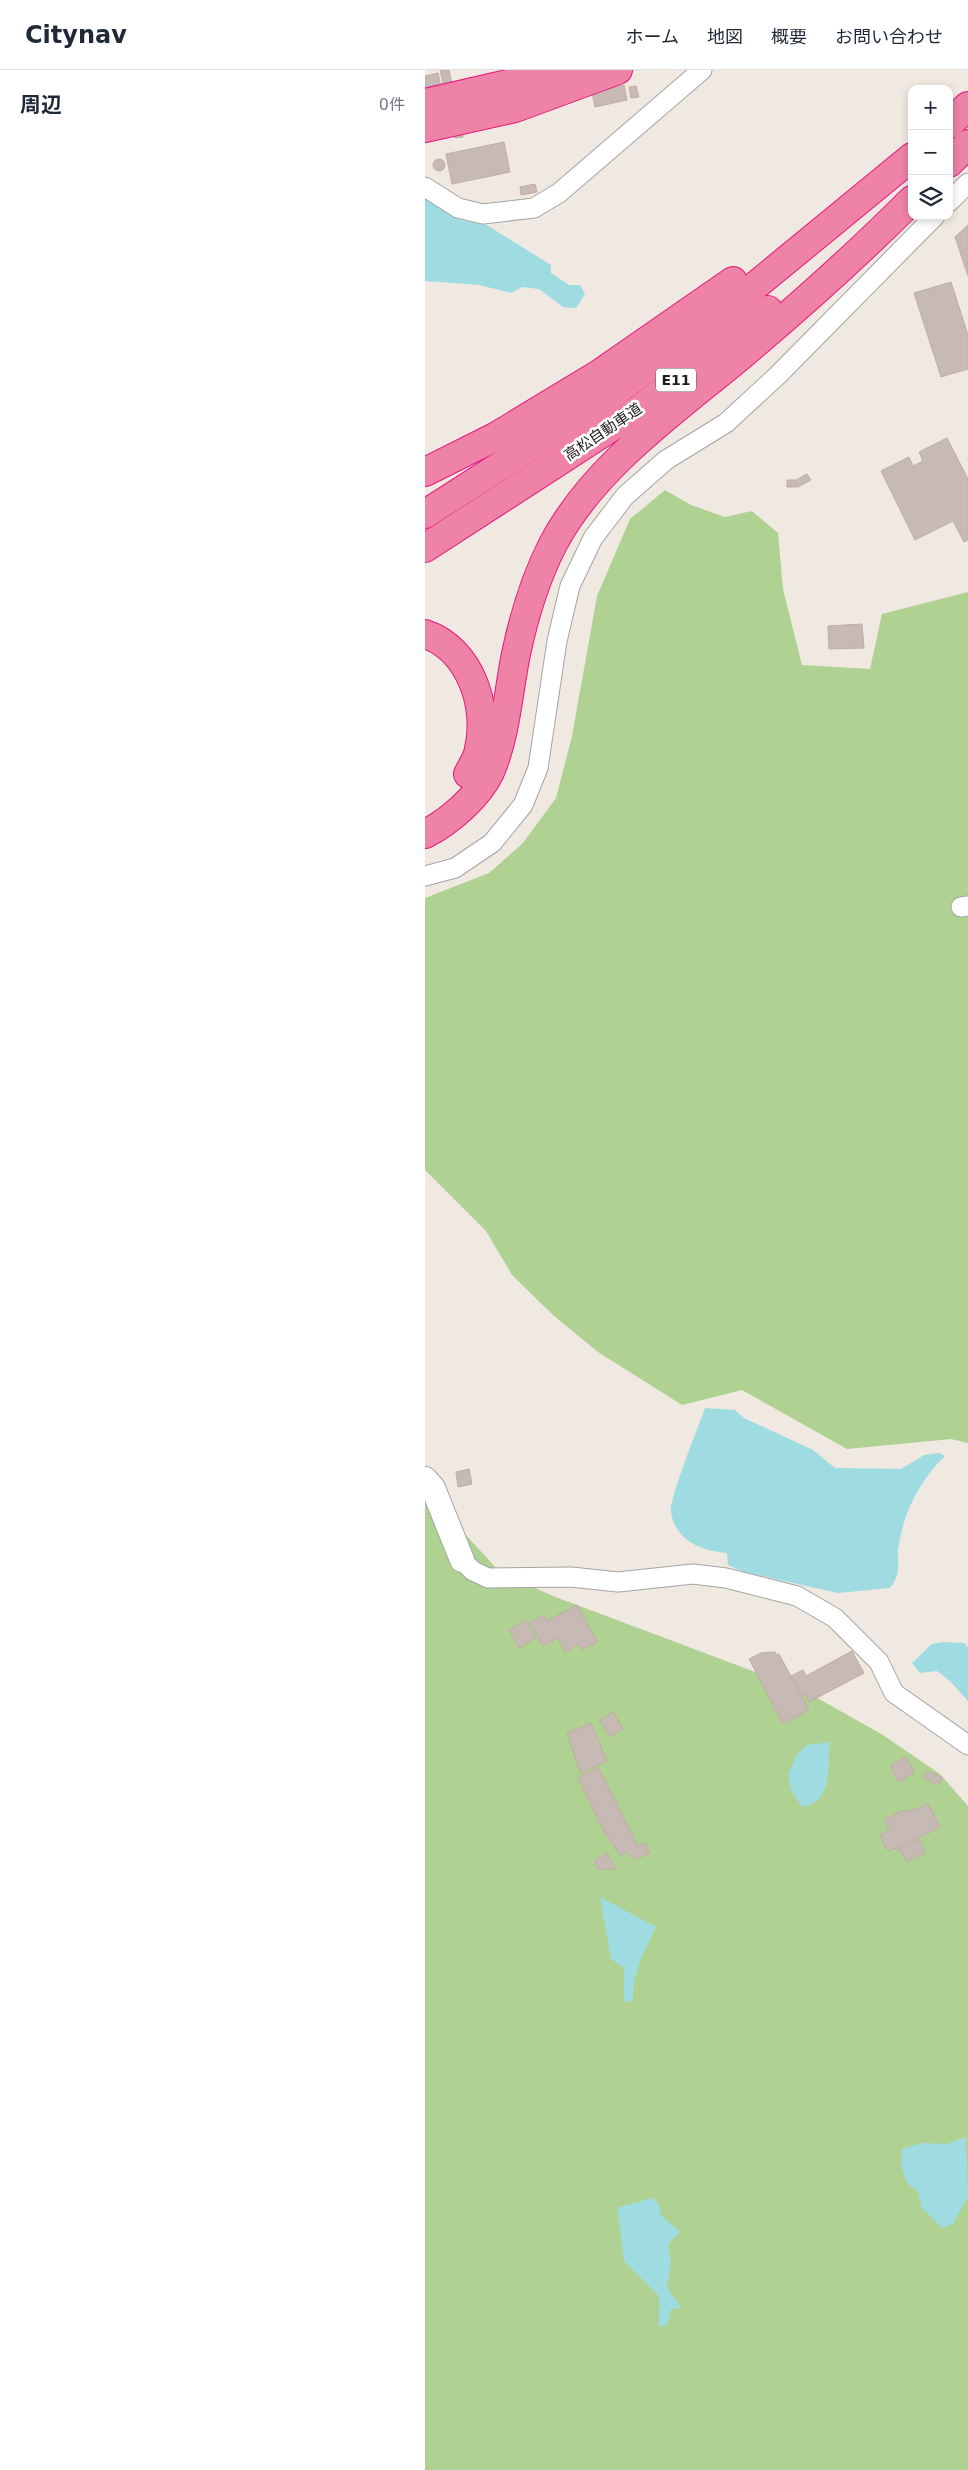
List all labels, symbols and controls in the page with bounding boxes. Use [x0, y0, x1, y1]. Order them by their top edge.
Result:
text: Citynav [25, 21, 127, 49]
text: ホーム [626, 26, 679, 47]
text: 地図 [707, 26, 743, 47]
text: 概要 [771, 26, 807, 47]
text: お問い合わせ [835, 26, 943, 47]
map controls [908, 85, 953, 220]
button: + [908, 85, 953, 130]
text: 周辺 [20, 93, 62, 117]
text: 0件 [379, 95, 405, 114]
button: − [908, 130, 953, 175]
button: layers [908, 175, 953, 220]
road number: E11 [656, 368, 696, 392]
street label: 高松自動車道 [561, 399, 645, 465]

